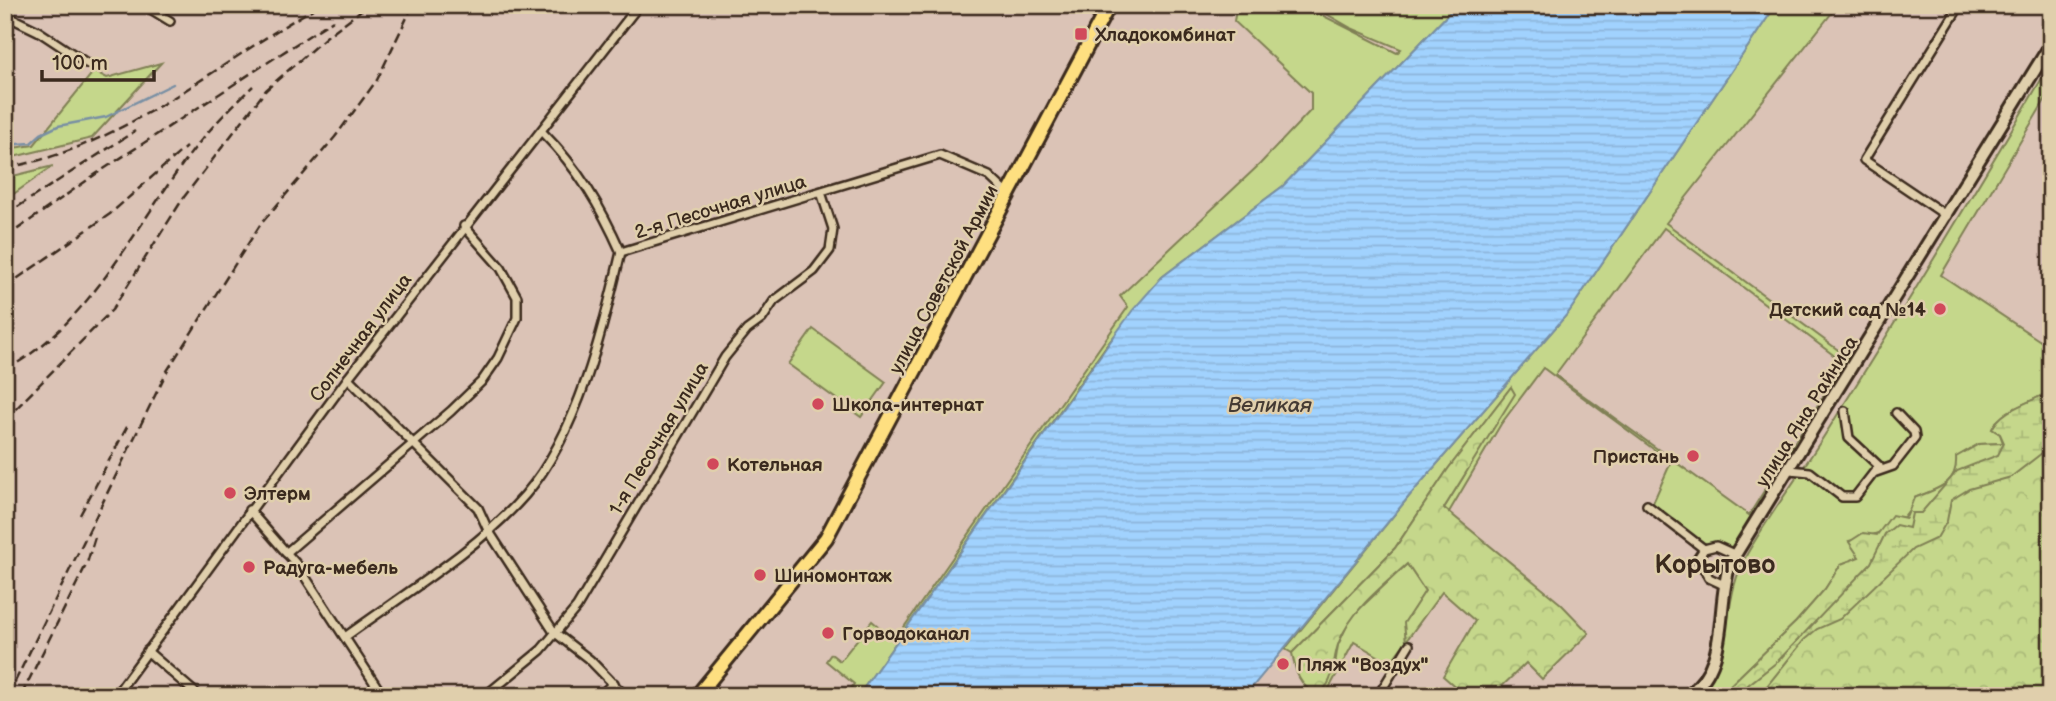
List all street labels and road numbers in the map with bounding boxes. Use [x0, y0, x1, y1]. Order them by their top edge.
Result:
street label: 2-я Песочная улица [632, 170, 809, 244]
street label: улица Советской Армии [885, 181, 1004, 378]
street label: Солнечная улица [305, 269, 417, 407]
street label: улица Яна Райниса [1751, 332, 1863, 492]
street label: 1-я Песочная улица [605, 358, 714, 519]

